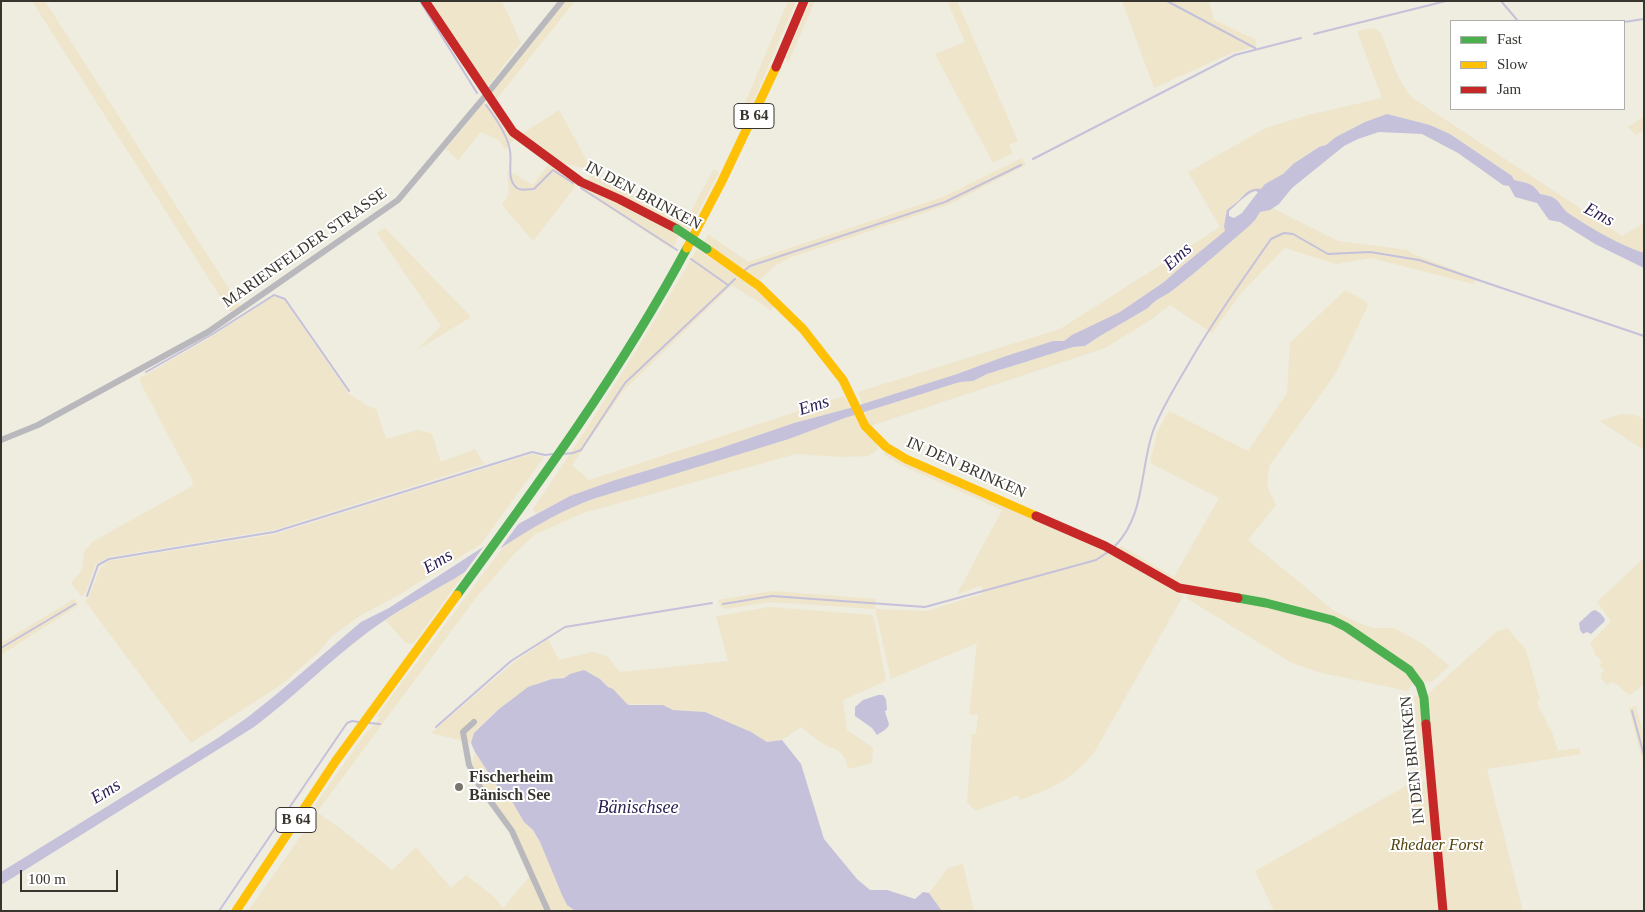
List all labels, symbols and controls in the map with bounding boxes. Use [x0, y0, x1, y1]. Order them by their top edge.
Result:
legend [1450, 20, 1625, 110]
text: Fast [1497, 31, 1522, 47]
text: Slow [1497, 56, 1528, 72]
text: Jam [1497, 81, 1521, 97]
road number: B 64 [734, 104, 774, 128]
street label: IN DEN BRINKEN [582, 157, 704, 235]
street label: MARIENFELDER STRASSE [219, 184, 391, 312]
water label: Ems [1580, 198, 1618, 232]
water label: Ems [1159, 239, 1197, 275]
water label: Ems [796, 391, 832, 421]
street label: IN DEN BRINKEN [903, 433, 1029, 503]
water label: Ems [419, 545, 457, 579]
street label: IN DEN BRINKEN [1397, 695, 1429, 825]
place label: Fischerheim Bänisch See [469, 768, 553, 806]
water label: Ems [87, 775, 125, 809]
marker: Fischerheim Bänisch See [453, 781, 465, 793]
water label: Bänischsee [598, 797, 678, 819]
road number: B 64 [276, 808, 316, 832]
park label: Rhedaer Forst [1391, 836, 1483, 856]
scale bar [22, 860, 120, 892]
text: 100 m [28, 871, 66, 887]

